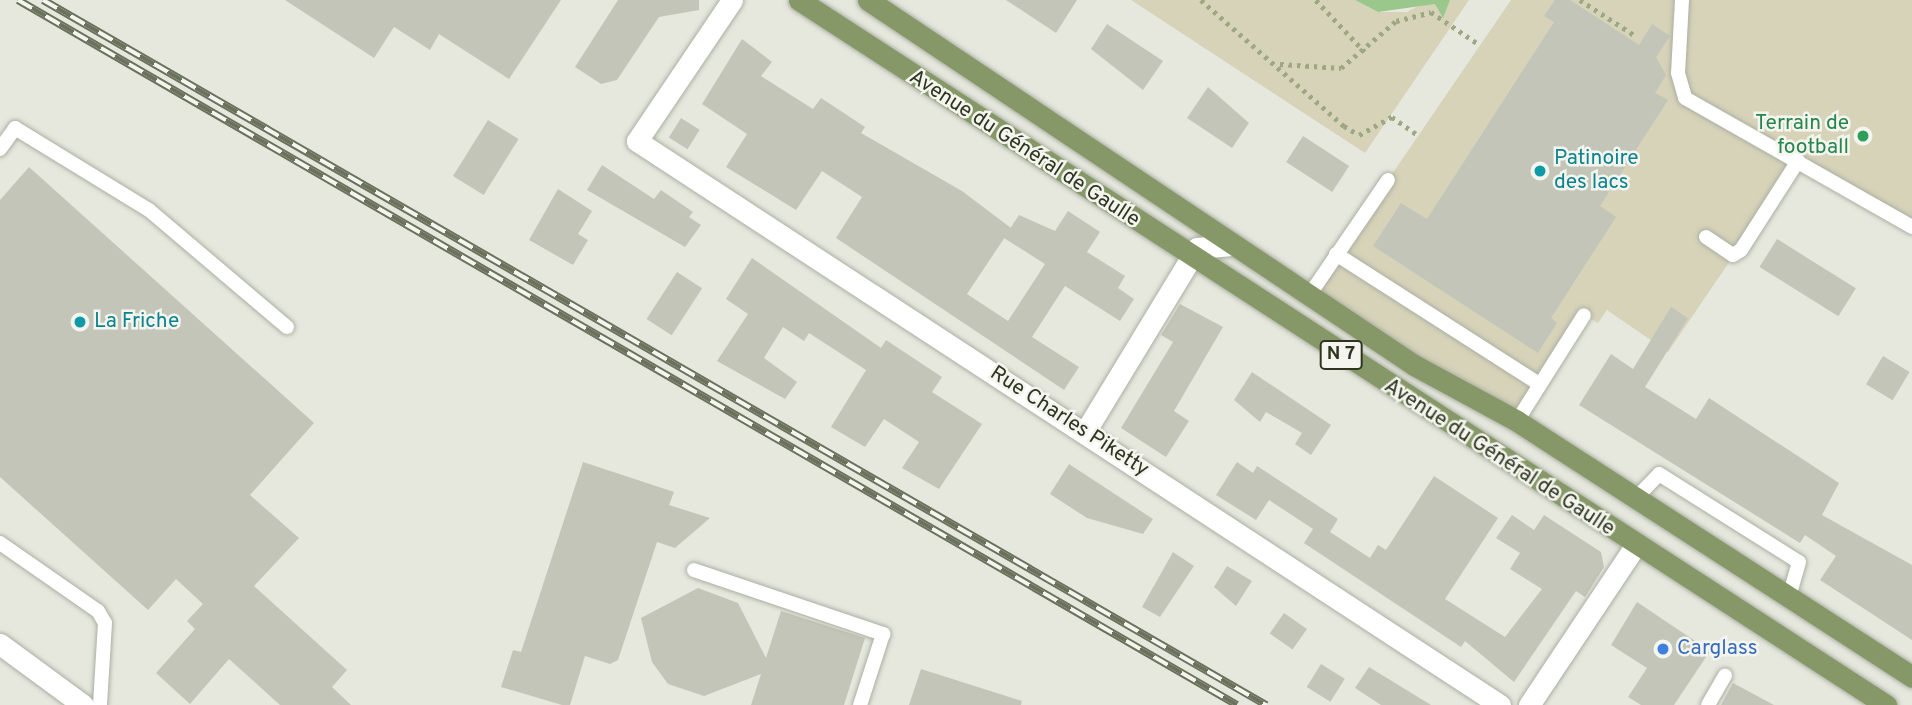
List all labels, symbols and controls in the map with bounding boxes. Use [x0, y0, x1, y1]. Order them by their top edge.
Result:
street label: Avenue du Général de Gaulle [904, 65, 1144, 233]
place label: Terrain de football [1755, 111, 1849, 161]
marker: Terrain de football [1855, 128, 1871, 144]
place label: Patinoire des lacs [1554, 146, 1639, 196]
marker: Patinoire des lacs [1532, 163, 1548, 179]
place label: La Friche [94, 309, 179, 335]
marker: La Friche [72, 314, 88, 330]
road number: N 7 [1318, 340, 1364, 370]
street label: Rue Charles Piketty [985, 361, 1153, 483]
street label: Avenue du Général de Gaulle [1379, 374, 1619, 542]
place label: Carglass [1677, 636, 1758, 662]
marker: Carglass [1655, 641, 1671, 657]

